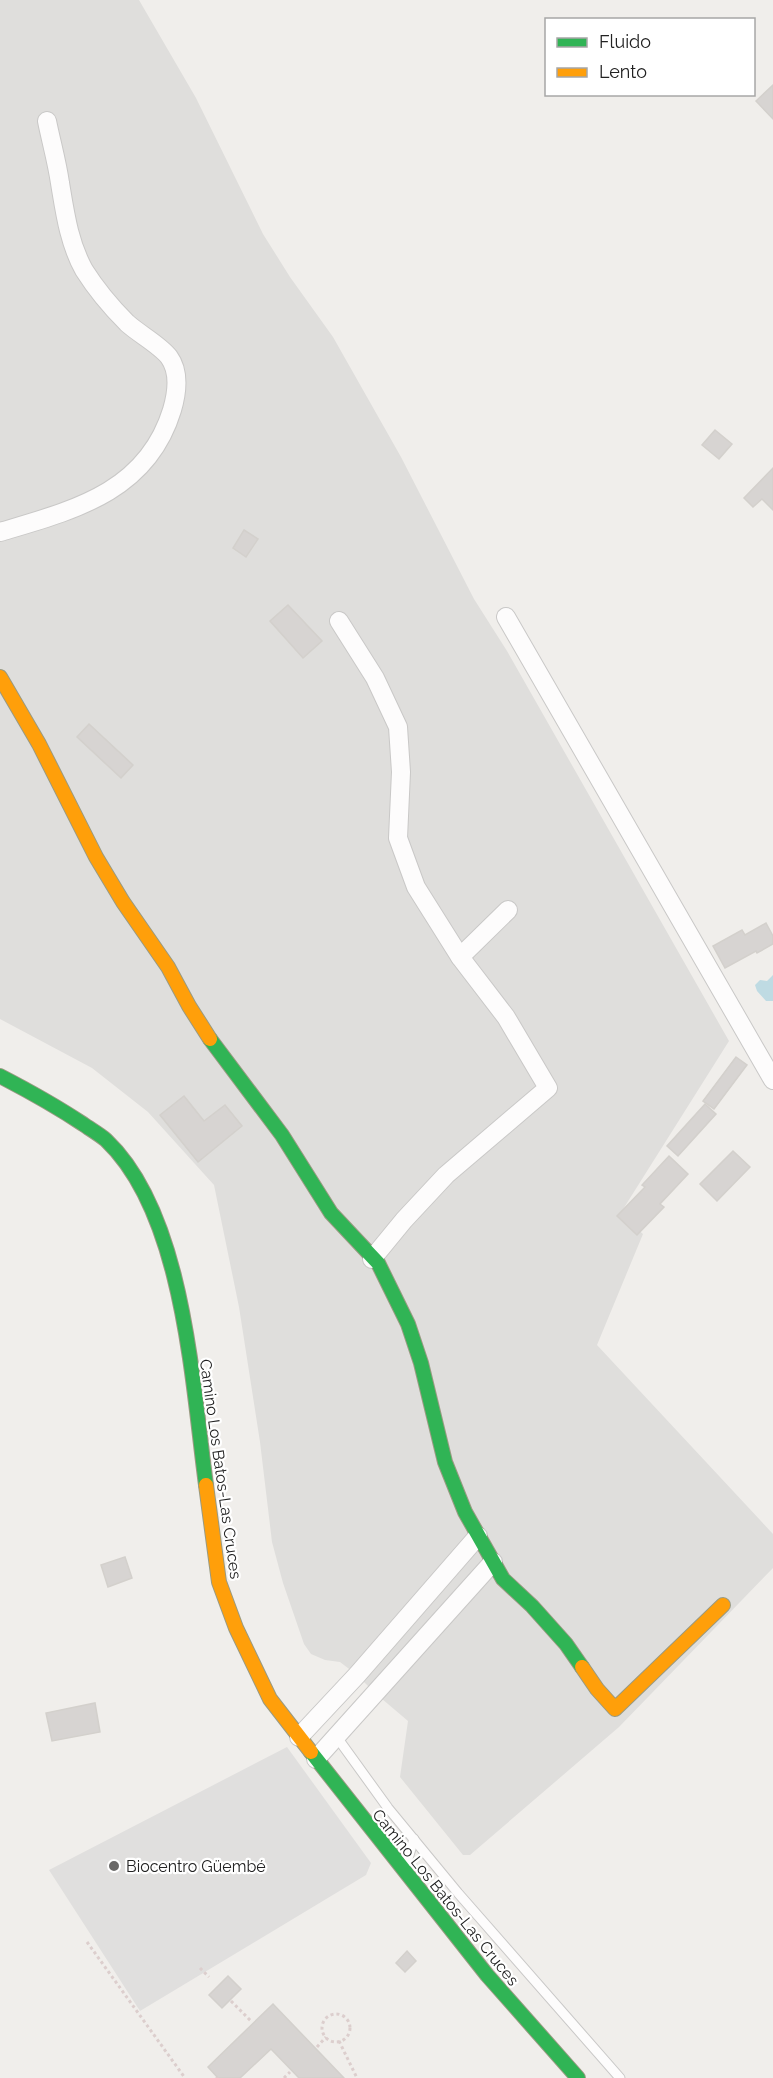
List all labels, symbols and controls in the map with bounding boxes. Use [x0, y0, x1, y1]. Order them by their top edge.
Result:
legend [545, 18, 755, 96]
text: Fluido [599, 31, 651, 52]
text: Lento [599, 61, 647, 82]
street label: Camino Los Batos-Las Cruces [196, 1358, 245, 1580]
street label: Camino Los Batos-Las Cruces [368, 1805, 523, 1990]
place label: Biocentro Güembé [126, 1857, 266, 1876]
marker: Biocentro Güembé [107, 1859, 121, 1873]

